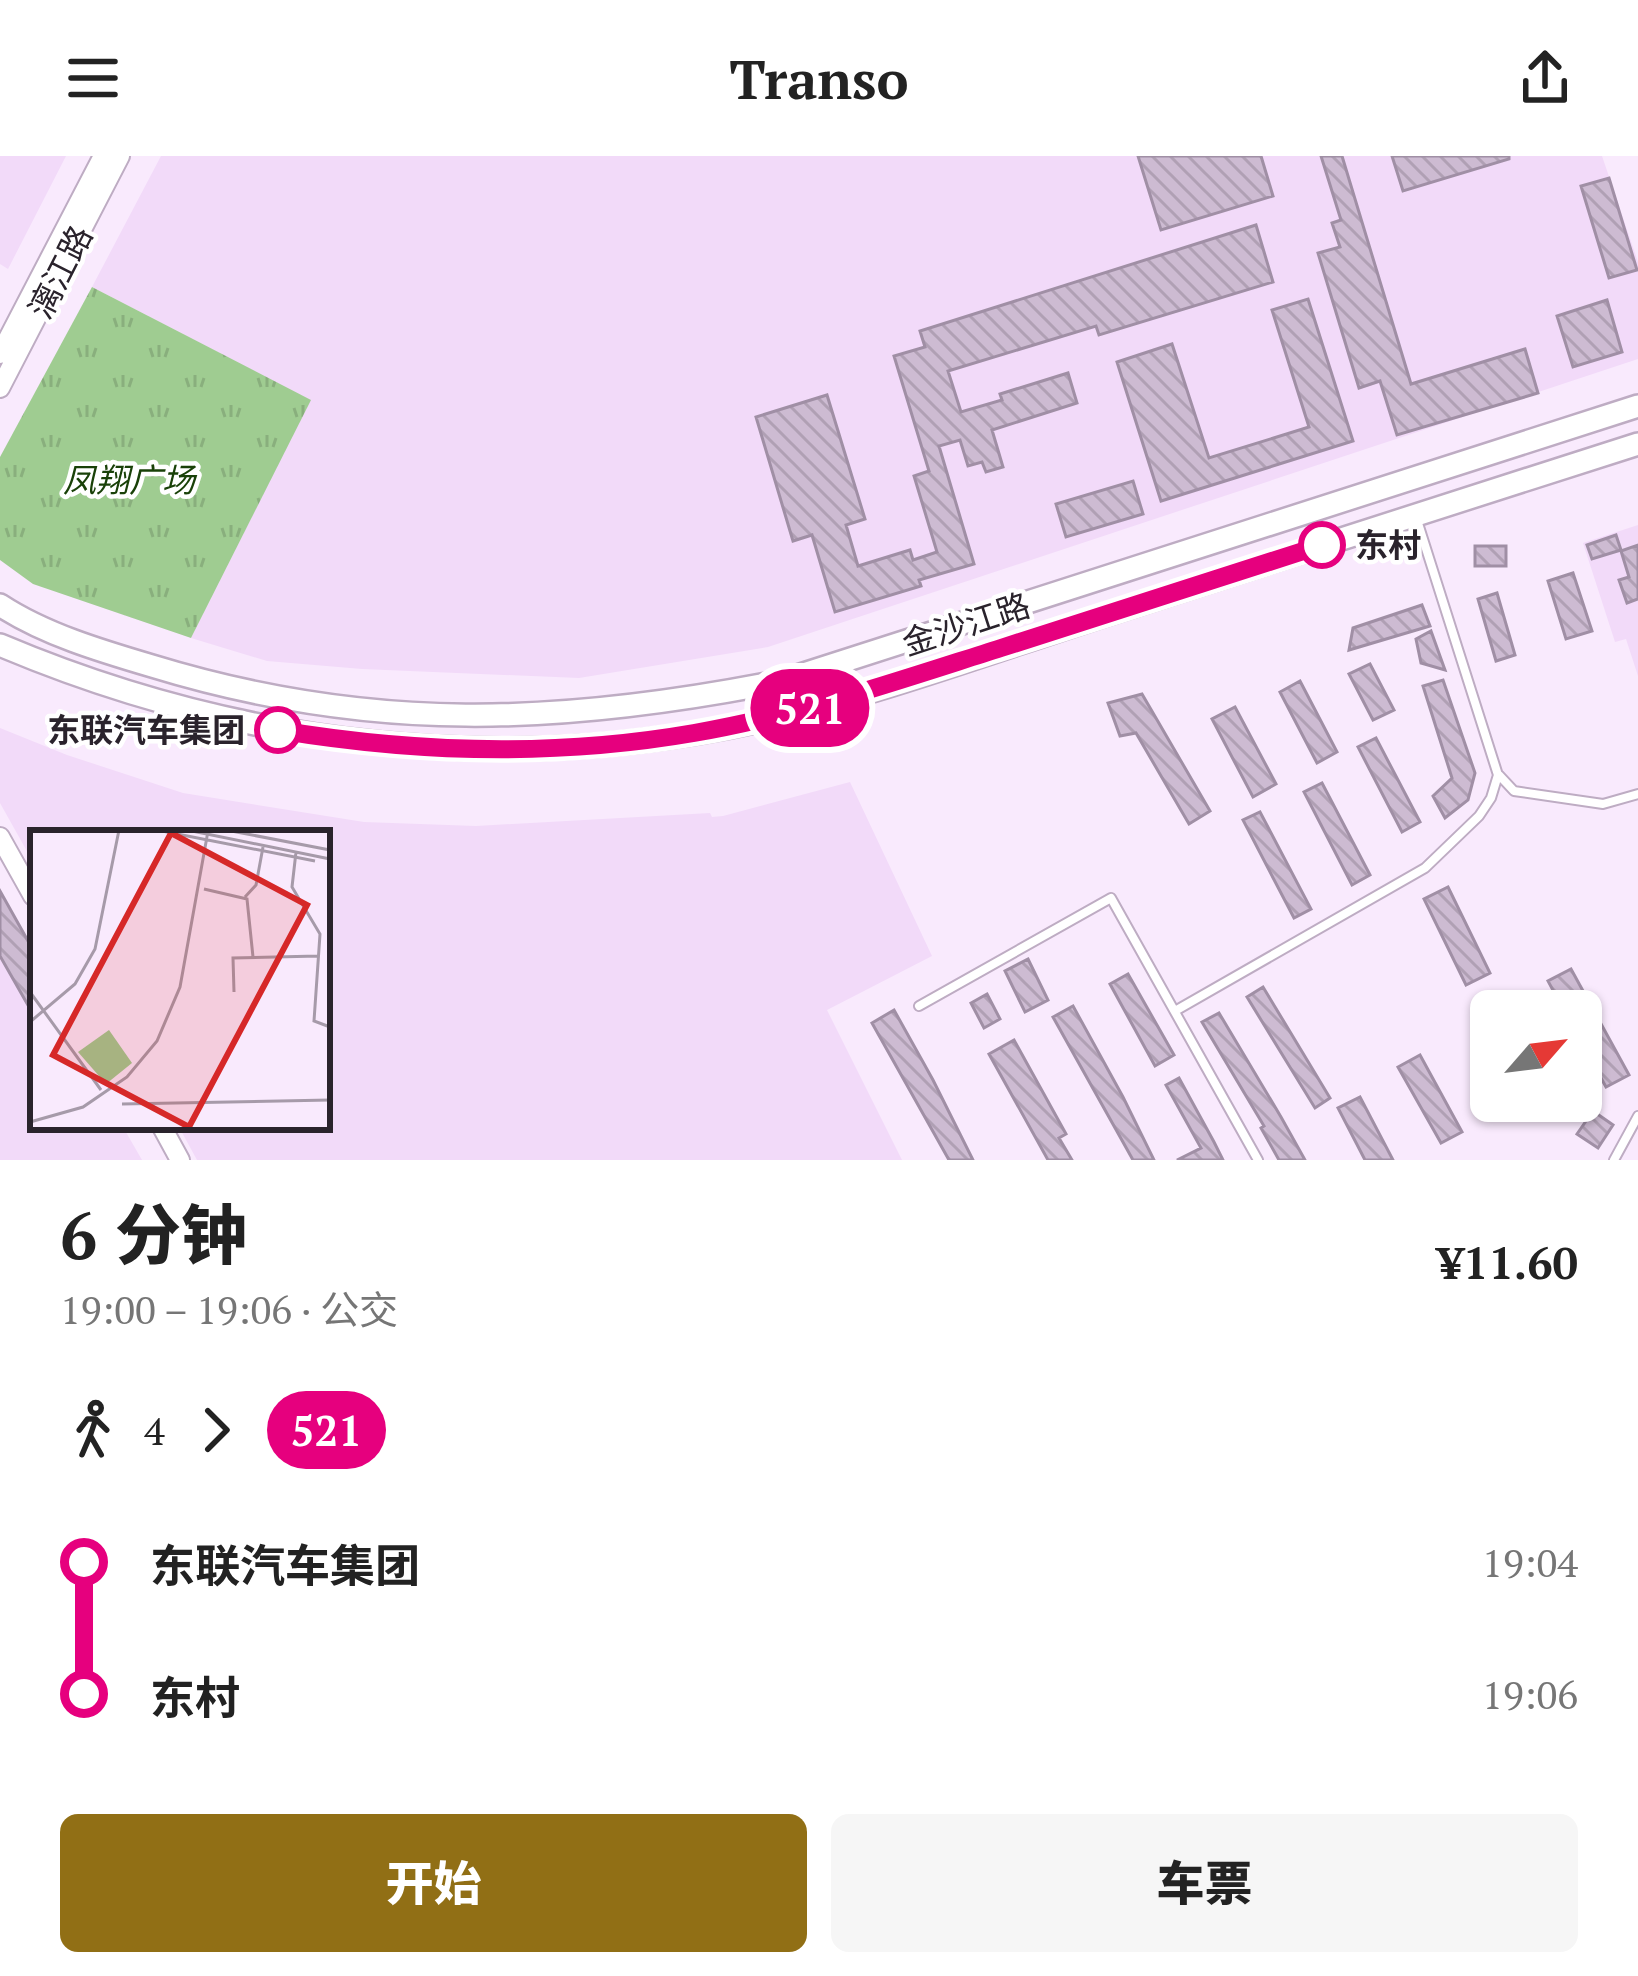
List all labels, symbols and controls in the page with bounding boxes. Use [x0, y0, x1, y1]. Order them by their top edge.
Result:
text: Transo [729, 43, 909, 114]
icon: menu [60, 45, 126, 111]
icon: share [1512, 45, 1578, 111]
street label: 漓江路 [18, 218, 101, 326]
park label: 凤翔广场 [63, 458, 198, 501]
marker: 东村 [1300, 523, 1344, 567]
place label: 东村 [1355, 523, 1421, 566]
street label: 金沙江路 [896, 583, 1035, 664]
line badge: 521 [741, 669, 879, 747]
text: 521 [774, 680, 846, 736]
place label: 东联汽车集团 [47, 708, 245, 751]
marker: 东联汽车集团 [256, 708, 300, 752]
inset map [30, 830, 330, 1130]
north arrow [1470, 990, 1602, 1122]
map controls [1470, 990, 1602, 1122]
text: 6 分钟 [60, 1190, 247, 1278]
text: ¥11.60 [1438, 1232, 1578, 1292]
text: 19:00 – 19:06 · 公交 [60, 1283, 398, 1335]
icon: walk [60, 1397, 126, 1463]
icon: forward [183, 1397, 249, 1463]
text: 521 [291, 1402, 362, 1458]
text: 4 [144, 1404, 165, 1456]
text: 东联汽车集团 [150, 1535, 420, 1595]
text: 19:04 [1482, 1536, 1578, 1588]
text: 东村 [150, 1667, 240, 1727]
text: 19:06 [1482, 1668, 1578, 1720]
button: 开始 [60, 1814, 807, 1952]
button: 车票 [831, 1814, 1578, 1952]

